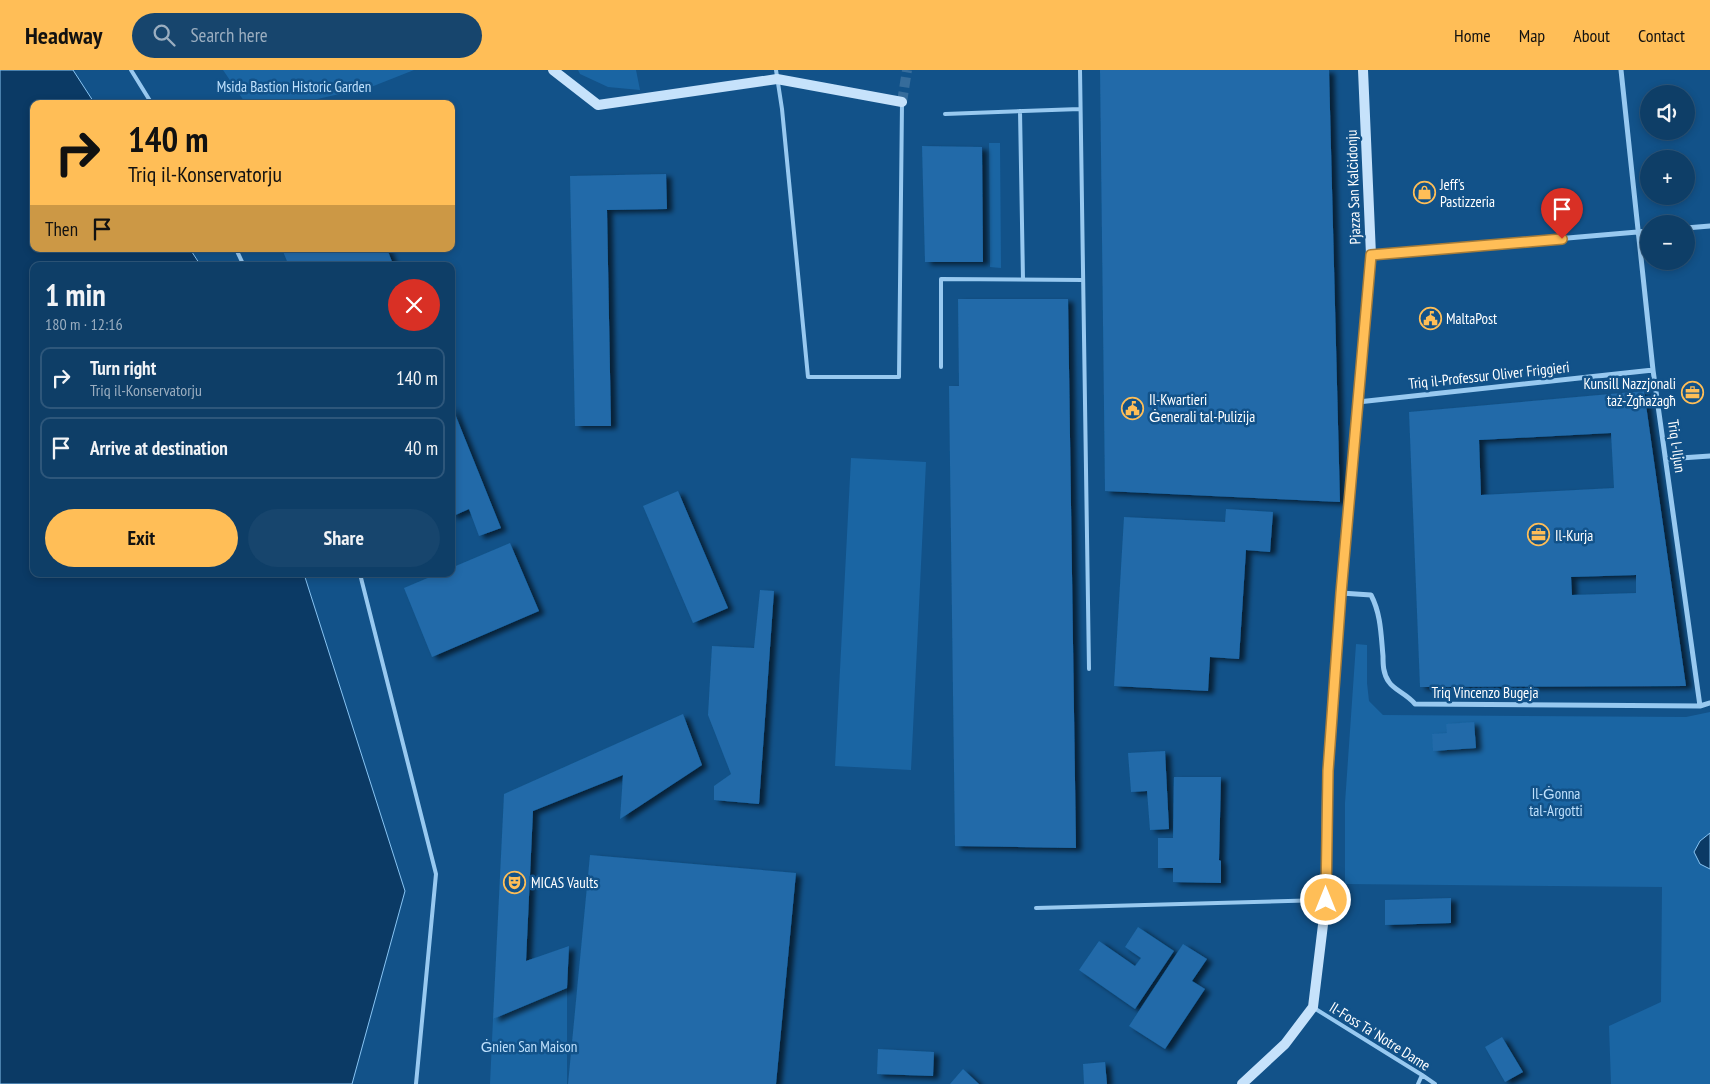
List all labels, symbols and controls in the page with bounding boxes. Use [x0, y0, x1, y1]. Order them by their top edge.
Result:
search box [132, 13, 482, 58]
text: Headway [25, 20, 102, 51]
icon: search [150, 21, 178, 49]
text: Search here [190, 23, 268, 47]
text: Home [1454, 24, 1491, 47]
text: Map [1519, 24, 1545, 47]
text: About [1573, 24, 1610, 47]
text: Contact [1638, 24, 1685, 47]
park label: Msida Bastion Historic Garden [217, 77, 371, 96]
map controls [1640, 85, 1695, 270]
button: sound [1640, 85, 1695, 140]
text: 140 m [128, 116, 209, 162]
icon: right [45, 120, 110, 185]
street label: Pjazza San Kalċidonju [1342, 129, 1364, 245]
button: + [1640, 150, 1695, 205]
text: Triq il-Konservatorju [128, 160, 282, 188]
place label: Jeff's Pastizzeria [1439, 175, 1495, 211]
shop icon: Jeff's Pastizzeria [1412, 181, 1436, 205]
pin [1541, 188, 1583, 239]
icon: arrive [1548, 195, 1576, 223]
icon: arrive [88, 215, 116, 243]
button: − [1640, 215, 1695, 270]
text: Then [45, 217, 78, 241]
text: 1 min [45, 275, 106, 314]
button: close [388, 279, 440, 331]
public building icon: MaltaPost [1418, 306, 1442, 330]
place label: MaltaPost [1446, 309, 1497, 328]
text: 180 m · 12:16 [45, 314, 123, 334]
text: Turn right [90, 356, 156, 380]
street label: Triq il-Professur Oliver Friggieri [1408, 357, 1570, 393]
icon: right [47, 364, 75, 392]
text: 140 m [396, 366, 438, 390]
place label: Kunsill Nazzjonali taż-Żgħażagħ [1583, 374, 1676, 410]
text: Triq il-Konservatorju [90, 380, 202, 400]
office icon: Kunsill Nazzjonali taż-Żgħażagħ [1680, 380, 1704, 404]
place label: Il-Kwartieri Ġenerali tal-Pulizija [1149, 390, 1255, 426]
public building icon: Il-Kwartieri Ġenerali tal-Pulizija [1121, 396, 1145, 420]
street label: Triq l-Iljun [1664, 418, 1690, 474]
icon: arrive [47, 434, 75, 462]
text: Arrive at destination [90, 436, 228, 460]
text: 40 m [405, 436, 438, 460]
button: Exit [45, 509, 238, 567]
button: Share [248, 509, 440, 567]
office icon: Il-Kurja [1527, 523, 1551, 547]
place label: Il-Kurja [1555, 526, 1593, 545]
street label: Triq Vincenzo Bugeja [1431, 683, 1539, 702]
park label: Il-Ġonna tal-Argotti [1529, 784, 1583, 820]
theatre icon: MICAS Vaults [503, 870, 527, 894]
place label: MICAS Vaults [531, 873, 598, 892]
position arrow [1299, 873, 1351, 925]
street label: Il-Foss Ta' Notre Dame [1326, 997, 1434, 1075]
park label: Ġnien San Maison [481, 1037, 577, 1056]

